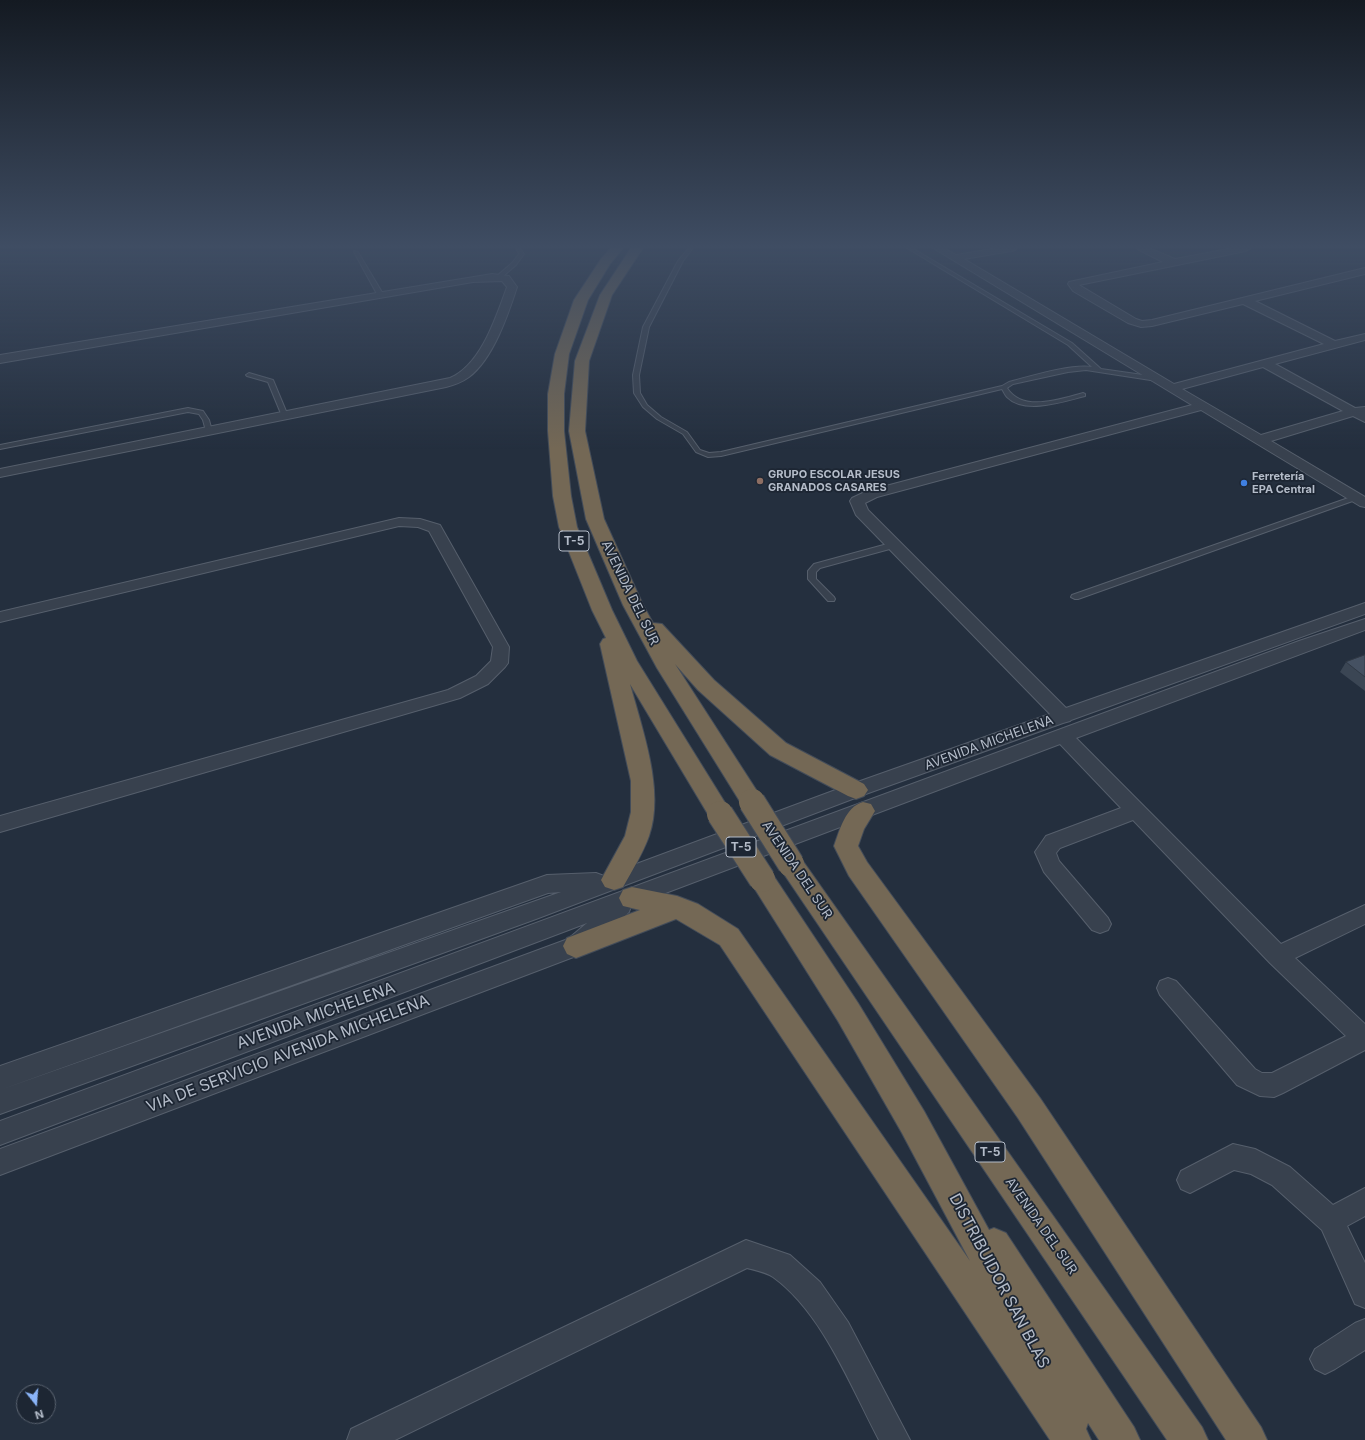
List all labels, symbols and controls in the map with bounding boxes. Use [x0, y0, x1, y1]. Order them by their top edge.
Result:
place label: GRUPO ESCOLAR JESUS GRANADOS CASARES [768, 468, 900, 494]
place label: Ferretería EPA Central [1252, 470, 1315, 496]
marker: GRUPO ESCOLAR JESUS GRANADOS CASARES [755, 476, 765, 486]
marker: Ferretería EPA Central [1239, 478, 1249, 488]
road number: T-5 [559, 531, 589, 551]
street label: AVENIDA DEL SUR [598, 538, 662, 648]
street label: AVENIDA MICHELENA [923, 712, 1055, 774]
street label: AVENIDA DEL SUR [759, 818, 835, 922]
road number: T-5 [726, 837, 756, 857]
street label: AVENIDA MICHELENA [234, 978, 398, 1054]
street label: VIA DE SERVICIO AVENIDA MICHELENA [144, 991, 432, 1117]
road number: T-5 [975, 1142, 1005, 1162]
street label: AVENIDA DEL SUR [1002, 1175, 1080, 1277]
street label: DISTRIBUIDOR SAN BLAS [945, 1190, 1053, 1372]
north arrow [16, 1384, 56, 1424]
text: N [33, 1407, 45, 1422]

